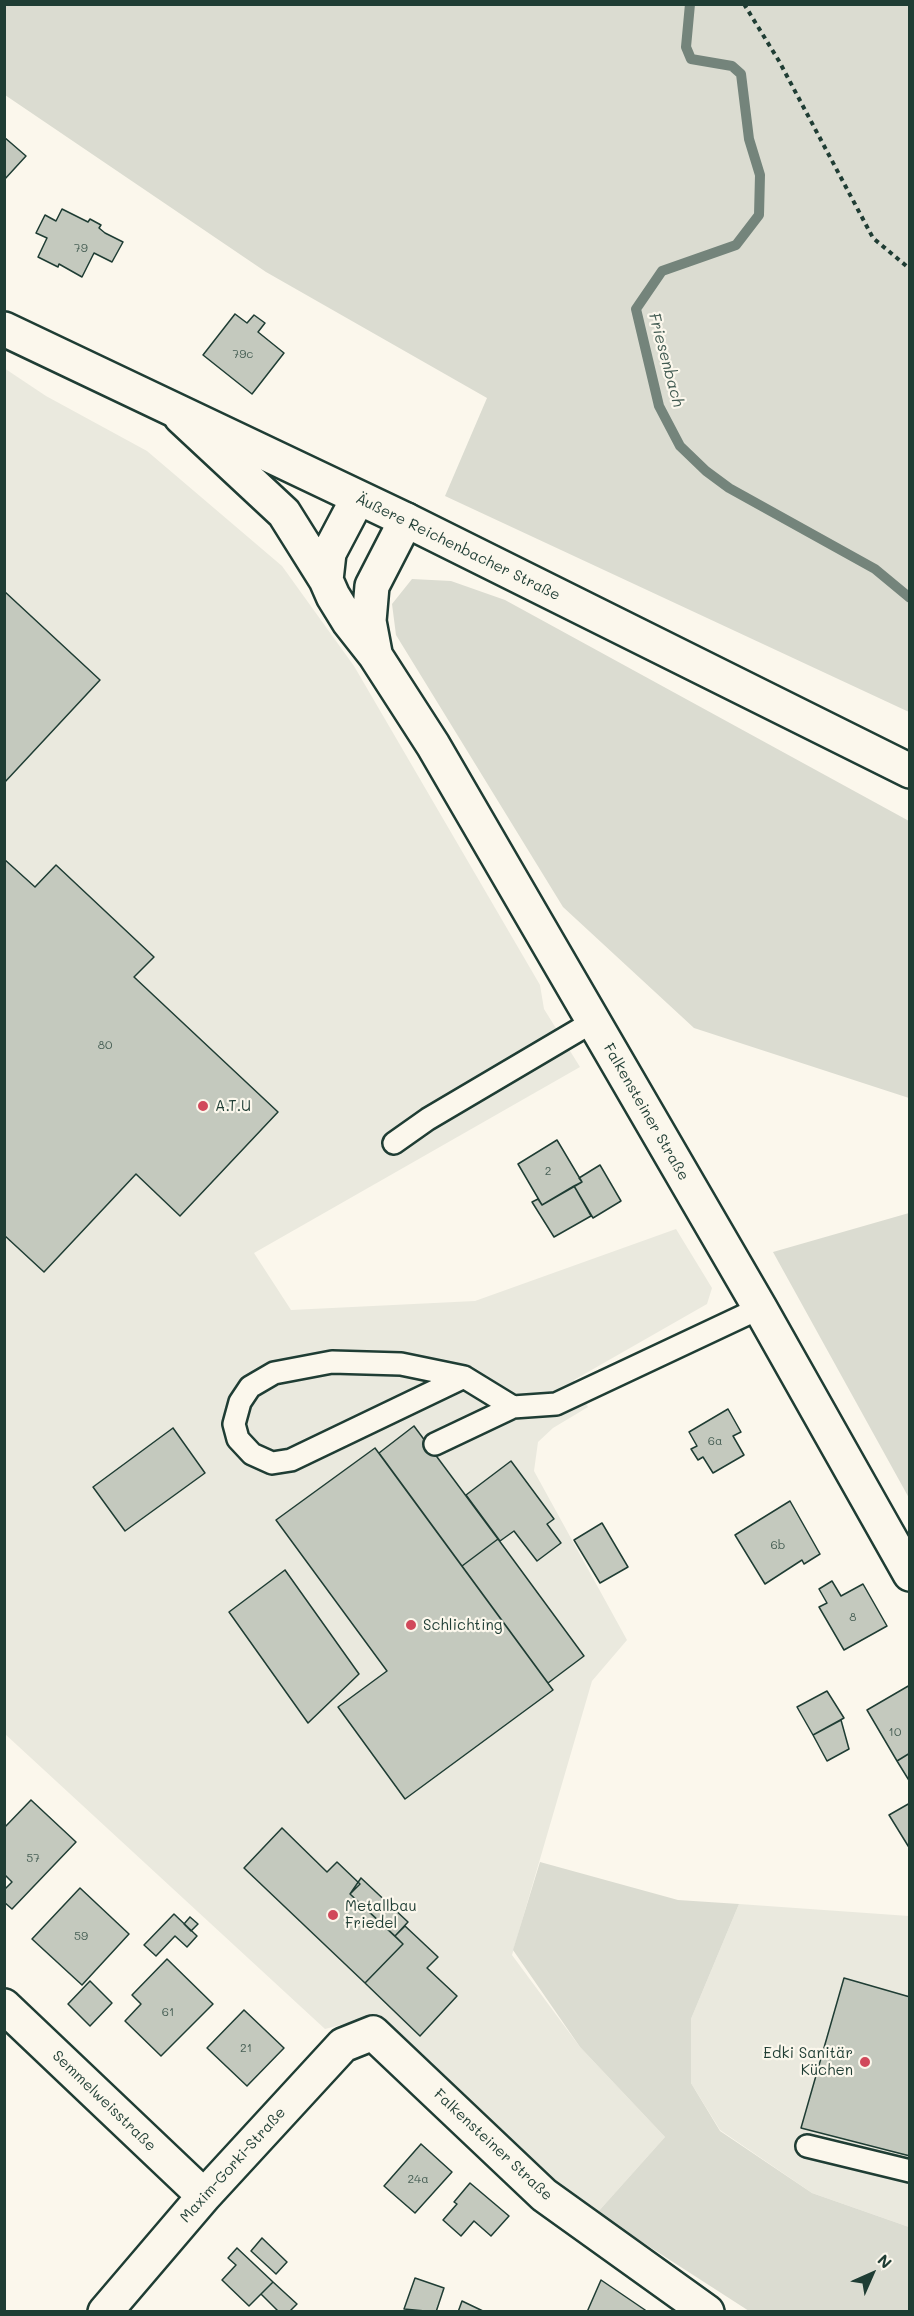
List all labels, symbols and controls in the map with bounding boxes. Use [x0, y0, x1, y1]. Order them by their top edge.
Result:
house number: 79 [74, 241, 88, 255]
water label: Friesenbach [644, 311, 688, 409]
house number: 79c [233, 347, 253, 361]
street label: Äußere Reichenbacher Straße [353, 490, 563, 604]
house number: 80 [98, 1038, 112, 1052]
street label: Falkensteiner Straße [599, 1040, 693, 1184]
place label: A.T.U [215, 1097, 251, 1115]
marker: A.T.U [196, 1099, 210, 1113]
house number: 2 [545, 1164, 551, 1178]
house number: 6a [708, 1434, 722, 1448]
house number: 6b [771, 1538, 785, 1552]
house number: 8 [849, 1610, 857, 1624]
place label: Schlichting [423, 1616, 503, 1634]
marker: Schlichting [404, 1618, 418, 1632]
house number: 10 [889, 1725, 901, 1739]
house number: 57 [26, 1851, 40, 1865]
place label: Metallbau Friedel [345, 1897, 417, 1932]
marker: Metallbau Friedel [326, 1908, 340, 1922]
house number: 59 [74, 1929, 88, 1943]
house number: 61 [162, 2005, 174, 2019]
house number: 21 [240, 2041, 252, 2055]
place label: Edki Sanitär Küchen [763, 2044, 853, 2079]
street label: Semmelweisstraße [48, 2047, 160, 2155]
marker: Edki Sanitär Küchen [858, 2055, 872, 2069]
street label: Falkensteiner Straße [430, 2085, 556, 2205]
street label: Maxim-Gorki-Straße [176, 2104, 290, 2226]
house number: 24a [407, 2172, 429, 2186]
north arrow [842, 2244, 902, 2304]
text: N [873, 2249, 897, 2273]

